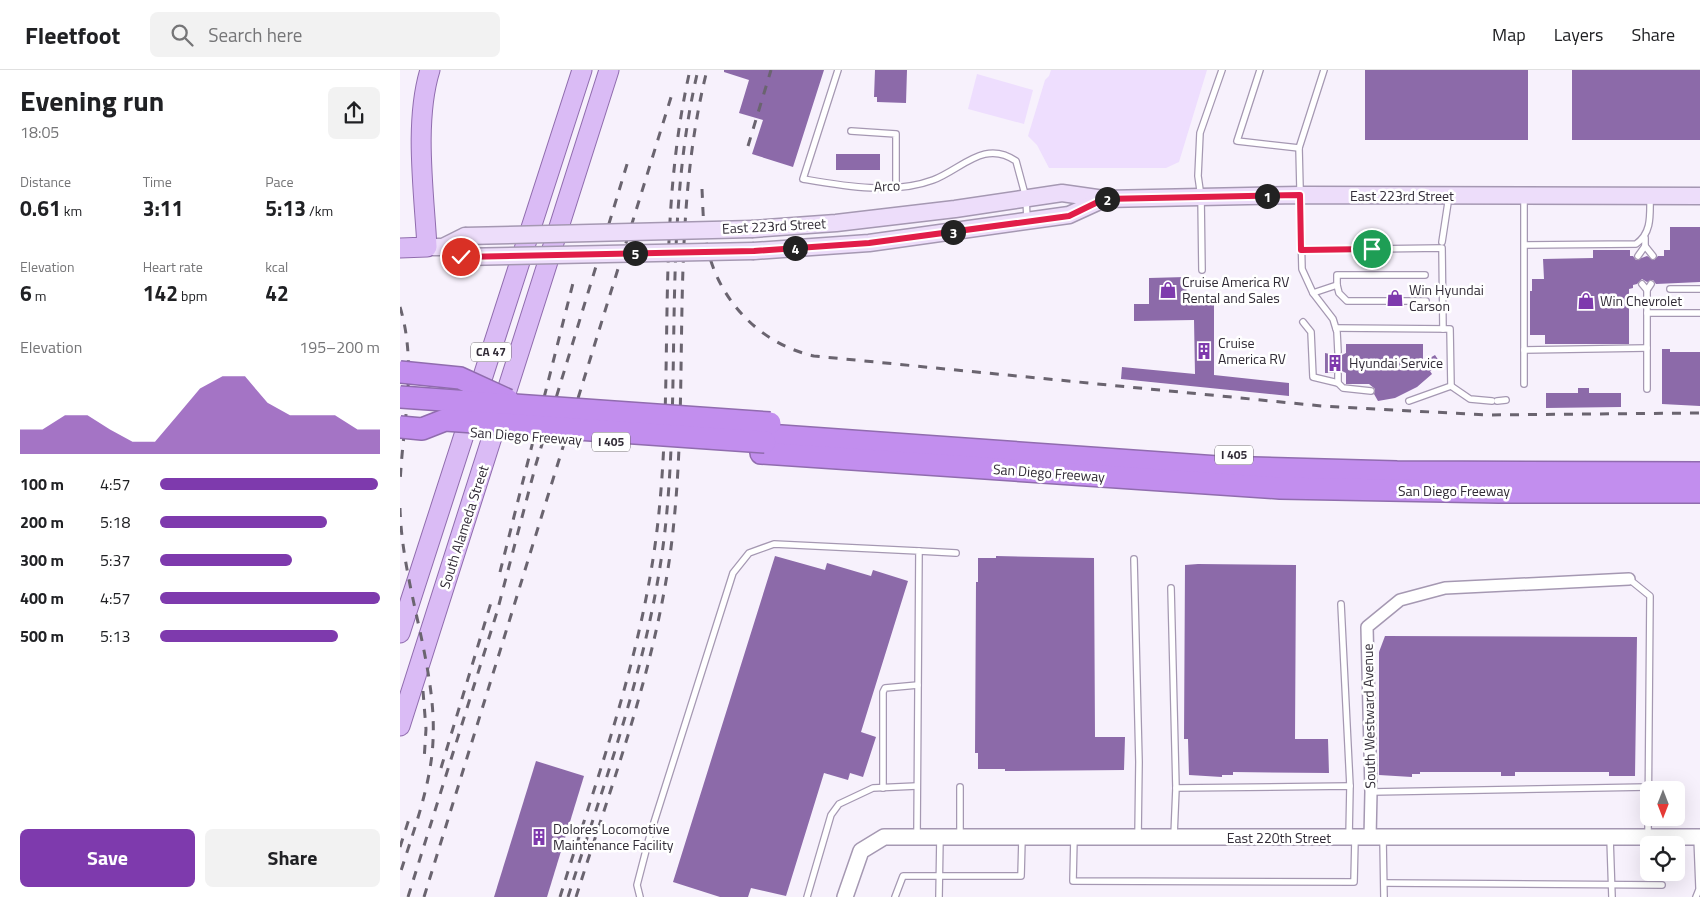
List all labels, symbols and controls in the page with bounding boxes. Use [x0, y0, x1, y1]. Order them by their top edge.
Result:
search box [150, 12, 500, 57]
text: Fleetfoot [25, 17, 120, 53]
text: Search here [208, 20, 302, 49]
icon: search [168, 21, 196, 49]
text: Map [1492, 21, 1526, 48]
text: Layers [1554, 21, 1603, 48]
text: Share [1631, 21, 1675, 48]
text: Evening run [20, 79, 164, 122]
button: share [328, 87, 380, 139]
text: 18:05 [20, 120, 59, 144]
text: Distance [20, 171, 71, 192]
text: Time [143, 171, 172, 192]
text: Pace [265, 171, 294, 192]
street label: Arco [873, 175, 901, 196]
pin: 1 [1254, 184, 1280, 208]
street label: East 223rd Street [1350, 185, 1454, 206]
pin: 2 [1094, 186, 1120, 212]
text: 1 [1264, 186, 1271, 207]
text: 2 [1104, 189, 1111, 210]
text: 0.61 [20, 192, 61, 224]
text: 3:11 [143, 192, 183, 224]
text: 5:13 [265, 192, 306, 224]
text: km [61, 200, 82, 221]
text: /km [306, 200, 333, 221]
street label: East 223rd Street [721, 212, 827, 239]
pin: 3 [940, 220, 966, 244]
text: 3 [950, 222, 957, 243]
pin [1351, 228, 1393, 270]
icon: arrive [1358, 235, 1386, 263]
pin [440, 236, 482, 278]
pin: 4 [782, 236, 808, 260]
text: 4 [792, 238, 799, 259]
pin: 5 [622, 240, 648, 266]
icon: check [447, 243, 475, 271]
text: 5 [632, 243, 639, 264]
text: Elevation [20, 256, 74, 277]
text: Heart rate [143, 256, 203, 277]
text: kcal [265, 256, 288, 277]
place label: Cruise America RV Rental and Sales [1182, 271, 1289, 308]
text: 6 [20, 277, 32, 309]
text: 142 [143, 277, 178, 309]
text: 42 [265, 277, 289, 309]
place label: Win Hyundai Carson [1409, 279, 1484, 316]
shop icon: Cruise America RV Rental and Sales [1158, 280, 1178, 300]
text: m [32, 285, 47, 306]
text: bpm [178, 285, 207, 306]
shop icon: Win Hyundai Carson [1385, 288, 1405, 308]
place label: Win Chevrolet [1600, 290, 1682, 311]
shop icon: Win Chevrolet [1576, 291, 1596, 311]
place label: Cruise America RV [1218, 332, 1286, 369]
text: Elevation [20, 335, 82, 359]
text: 195–200 m [299, 335, 380, 359]
building icon: Cruise America RV [1194, 341, 1214, 361]
road number: CA 47 [471, 342, 511, 362]
place label: Hyundai Service [1349, 352, 1443, 373]
building icon: Hyundai Service [1325, 353, 1345, 373]
street label: San Diego Freeway [469, 421, 583, 450]
road number: I 405 [592, 432, 630, 452]
road number: I 405 [1215, 446, 1253, 464]
street label: San Diego Freeway [992, 458, 1106, 487]
street label: South Alameda Street [434, 462, 493, 591]
text: 100 m [20, 472, 64, 496]
text: 4:57 [100, 472, 130, 496]
street label: San Diego Freeway [1398, 480, 1510, 501]
text: 200 m [20, 510, 64, 534]
text: 5:18 [100, 510, 130, 534]
text: 300 m [20, 548, 64, 572]
text: 5:37 [100, 548, 130, 572]
text: 400 m [20, 586, 64, 610]
text: 4:57 [100, 586, 130, 610]
text: 500 m [20, 624, 64, 648]
text: 5:13 [100, 624, 130, 648]
street label: South Westward Avenue [1357, 643, 1380, 789]
north arrow [1640, 781, 1685, 826]
map controls [1640, 781, 1685, 881]
place label: Dolores Locomotive Maintenance Facility [553, 818, 674, 855]
building icon: Dolores Locomotive Maintenance Facility [529, 827, 549, 847]
street label: East 220th Street [1227, 827, 1331, 848]
button: Save [20, 829, 195, 887]
button: Share [205, 829, 380, 887]
button: locate [1640, 836, 1685, 881]

